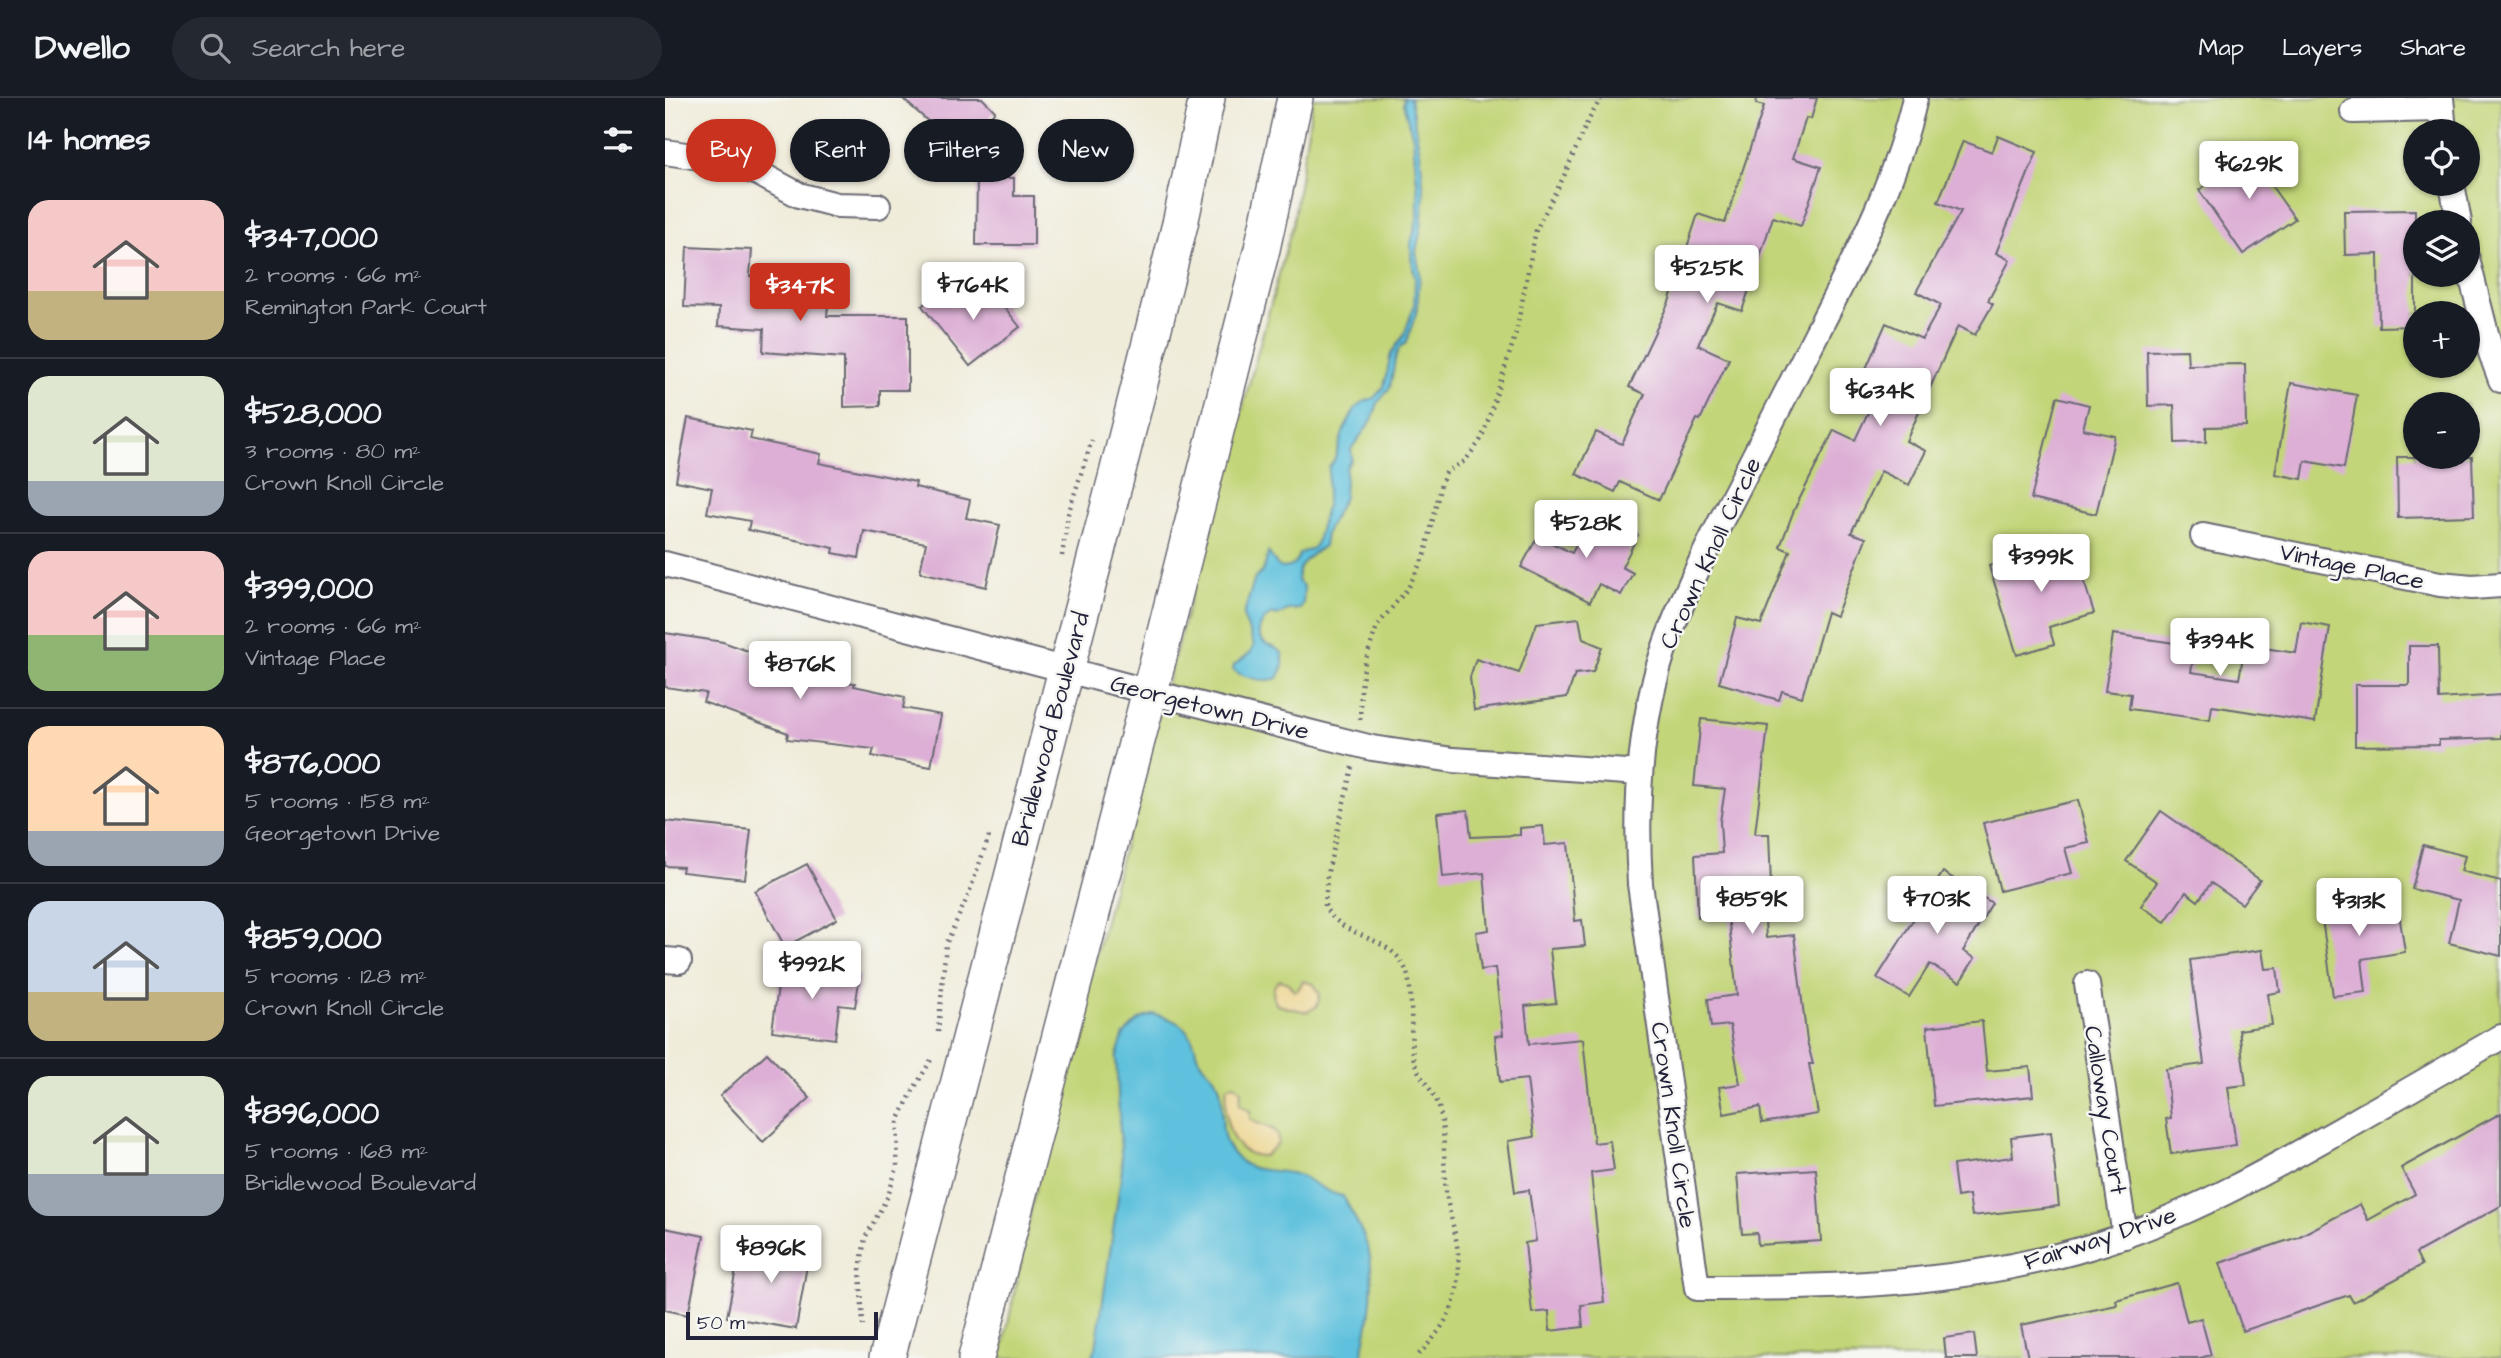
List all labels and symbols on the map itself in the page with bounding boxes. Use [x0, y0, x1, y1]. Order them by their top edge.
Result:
pin: $629K [2200, 141, 2298, 201]
pin: $525K [1658, 246, 1756, 305]
pin: $764K [924, 262, 1022, 322]
pin: $347K [751, 264, 849, 323]
pin: $634K [1831, 368, 1929, 428]
street label: Crown Knoll Circle [1652, 452, 1770, 655]
pin: $528K [1537, 500, 1635, 560]
pin: $399K [1992, 534, 2090, 594]
street label: Vintage Place [2276, 535, 2427, 600]
street label: Bridlewood Boulevard [1003, 608, 1099, 850]
pin: $394K [2171, 618, 2269, 678]
pin: $876K [751, 642, 849, 701]
street label: Georgetown Drive [1107, 667, 1313, 750]
pin: $859K [1703, 876, 1801, 936]
pin: $703K [1888, 876, 1986, 936]
pin: $313K [2310, 878, 2408, 938]
pin: $992K [763, 942, 861, 1001]
street label: Crown Knoll Circle [1642, 1020, 1704, 1230]
street label: Calloway Court [2074, 1023, 2135, 1197]
street label: Fairway Drive [2020, 1198, 2181, 1280]
pin: $896K [722, 1226, 820, 1285]
scale bar [686, 1309, 879, 1341]

